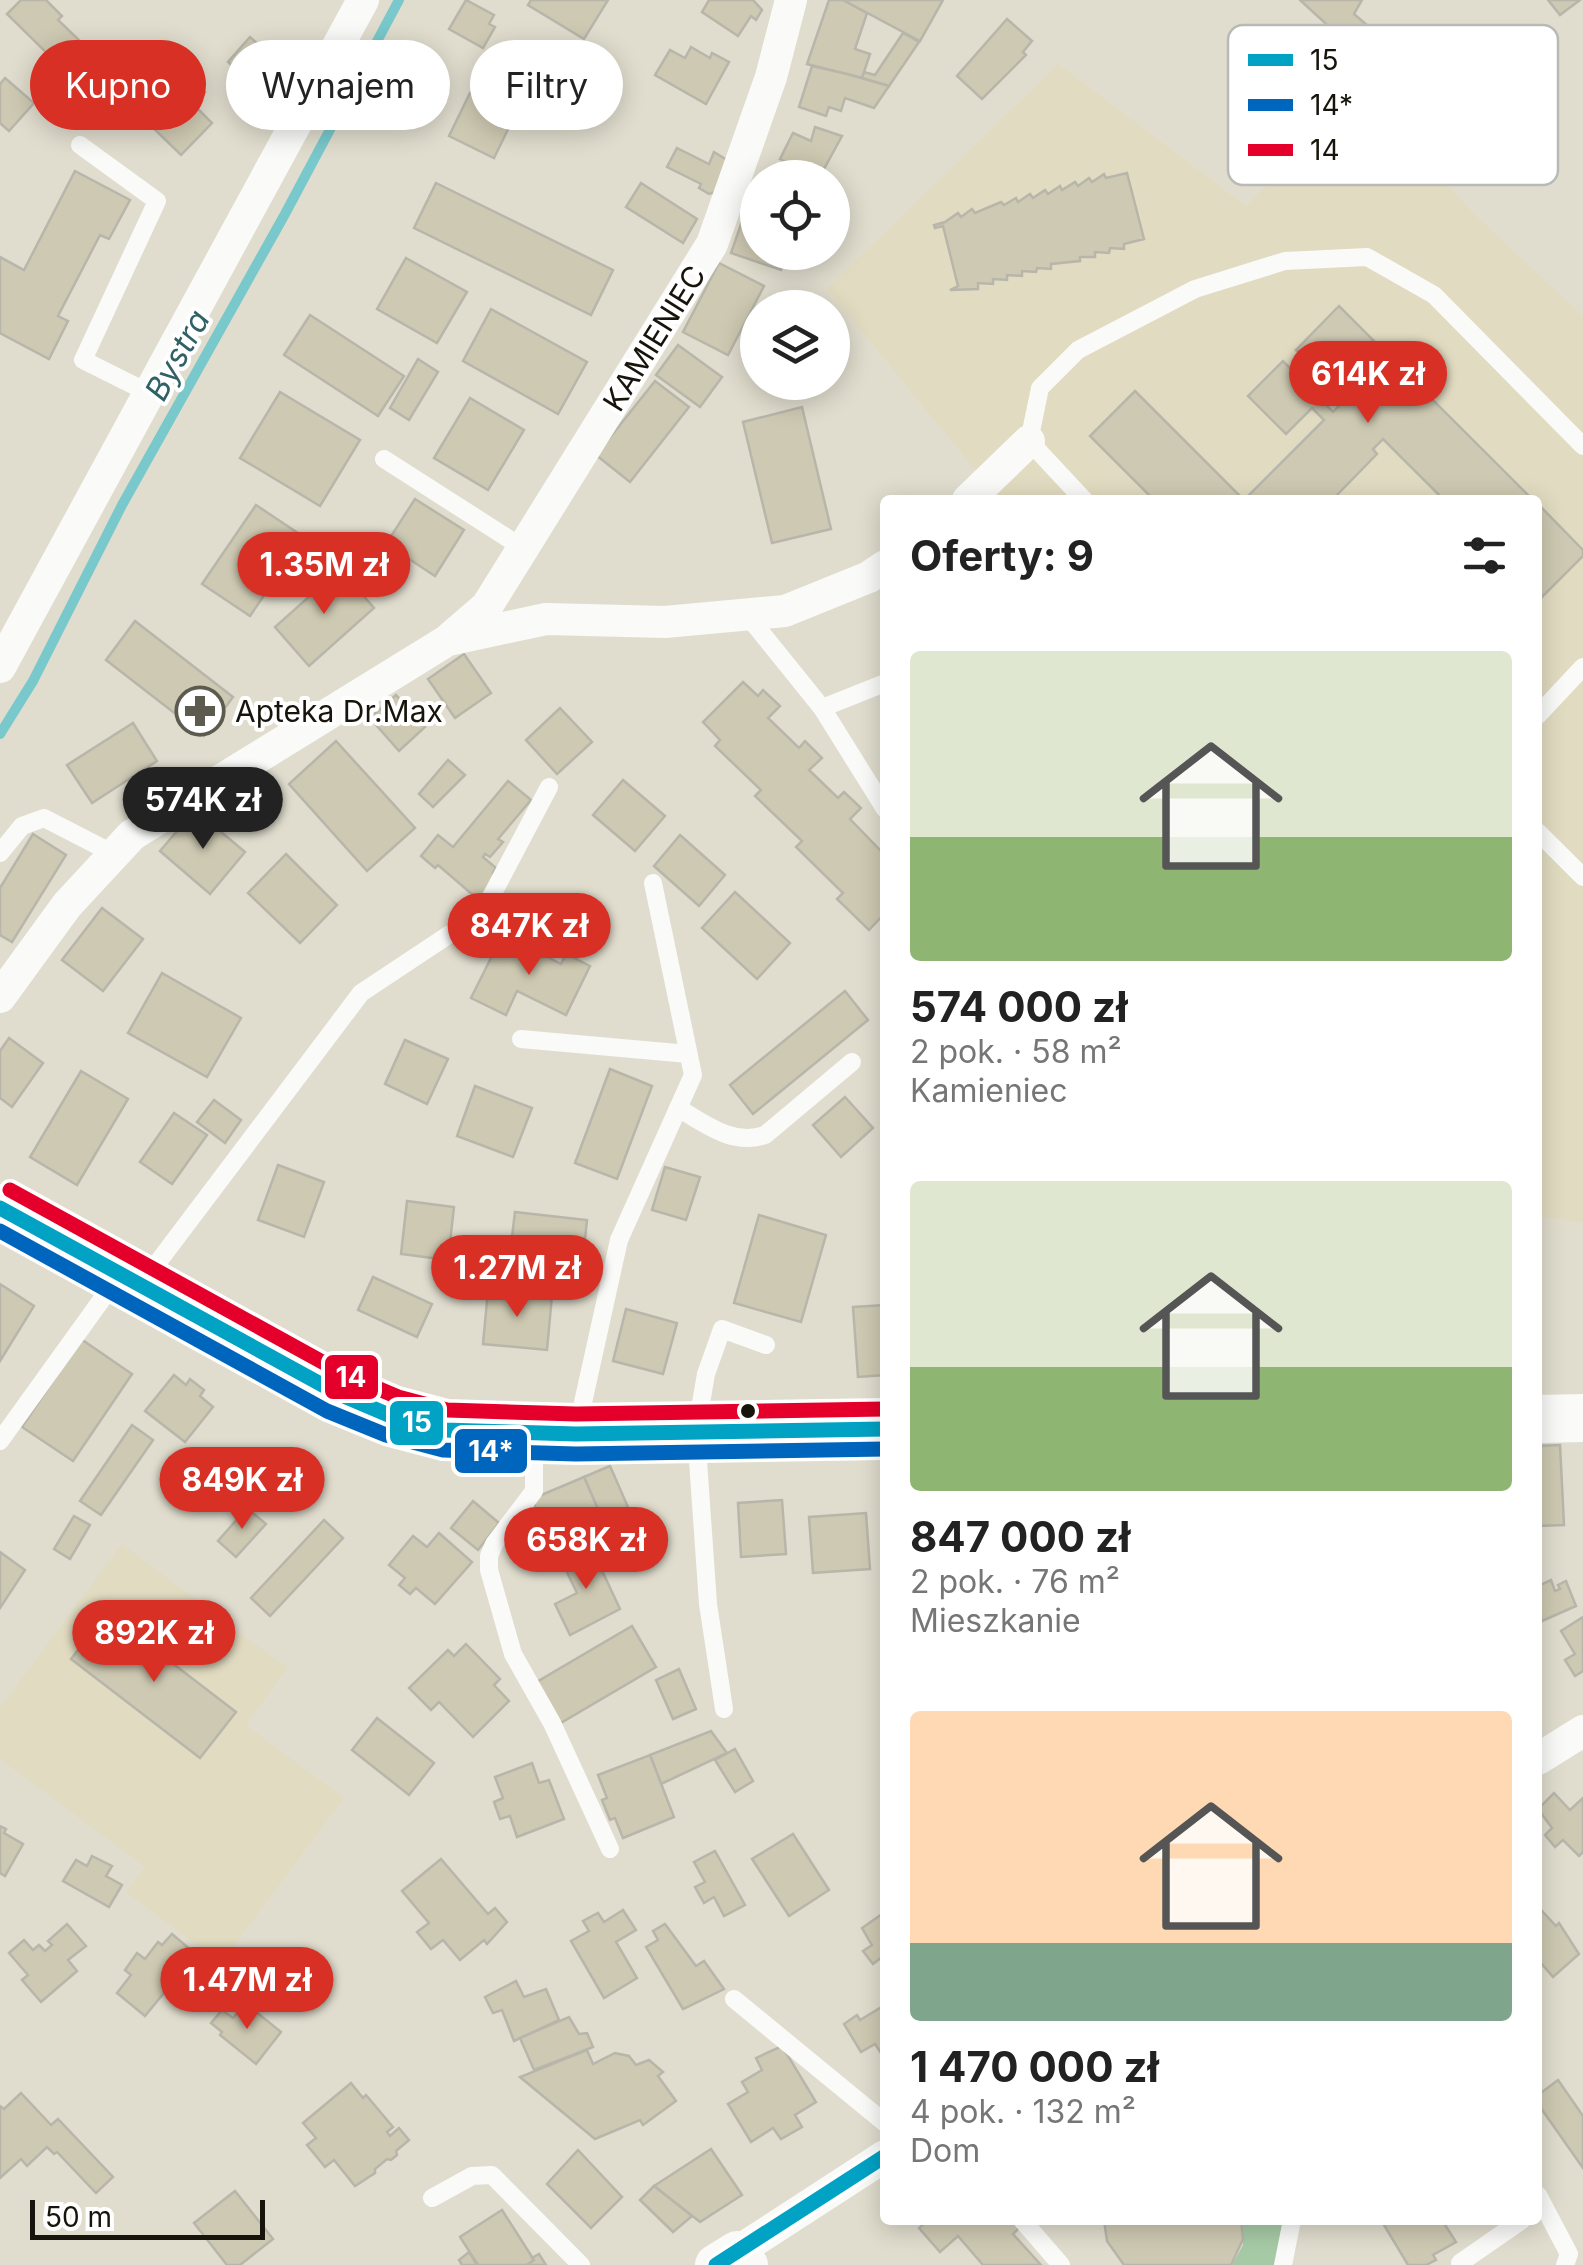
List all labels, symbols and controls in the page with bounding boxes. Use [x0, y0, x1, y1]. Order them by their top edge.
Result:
legend [1228, 25, 1558, 185]
chip: Kupno [30, 40, 206, 130]
chip: Wynajem [226, 40, 450, 130]
chip: Filtry [470, 40, 623, 130]
text: 15 [1310, 43, 1338, 77]
text: 14* [1310, 88, 1353, 122]
text: 14 [1310, 133, 1339, 167]
map controls [740, 160, 850, 400]
button: locate [740, 160, 850, 270]
street label: KAMIENIEC [595, 259, 713, 417]
button: layers [740, 290, 850, 400]
water label: Bystra [136, 303, 218, 407]
pin: 614K zł [1276, 341, 1460, 426]
text: 614K zł [1311, 354, 1425, 393]
icon: filters [1457, 528, 1512, 583]
text: Oferty: 9 [910, 530, 1094, 581]
pin: 1.35M zł [221, 532, 427, 617]
text: 1.35M zł [259, 545, 389, 584]
pharmacy icon: Apteka Dr.Max [174, 685, 226, 737]
place label: Apteka Dr.Max [235, 693, 443, 729]
icon: home [1121, 716, 1301, 896]
pin: 574K zł [111, 767, 295, 852]
text: 574K zł [145, 780, 261, 819]
pin: 847K zł [437, 893, 621, 978]
text: 847K zł [470, 906, 588, 945]
text: 574 000 zł [910, 981, 1128, 1032]
text: 2 pok. · 58 m² [910, 1032, 1122, 1071]
text: Kamieniec [910, 1071, 1068, 1110]
pin: 1.27M zł [414, 1235, 620, 1320]
icon: home [1121, 1246, 1301, 1426]
text: 1.27M zł [453, 1248, 581, 1287]
line badge: 14 [323, 1353, 380, 1401]
text: 14 [335, 1360, 367, 1394]
line badge: 15 [388, 1399, 445, 1447]
unlabelled marker [738, 1401, 758, 1421]
text: 15 [402, 1405, 432, 1439]
line badge: 14* [453, 1427, 529, 1475]
text: 14* [468, 1434, 514, 1468]
pin: 849K zł [150, 1447, 334, 1532]
text: 849K zł [182, 1460, 302, 1499]
pin: 658K zł [494, 1507, 678, 1592]
text: 847 000 zł [910, 1511, 1130, 1562]
text: 658K zł [526, 1520, 646, 1559]
text: 2 pok. · 76 m² [910, 1562, 1120, 1601]
pin: 892K zł [62, 1600, 246, 1685]
text: Mieszkanie [910, 1601, 1081, 1640]
text: 892K zł [94, 1613, 214, 1652]
icon: home [1121, 1776, 1301, 1956]
pin: 1.47M zł [144, 1947, 350, 2032]
text: 1.47M zł [182, 1960, 312, 1999]
text: 1 470 000 zł [910, 2041, 1159, 2092]
text: 4 pok. · 132 m² [910, 2092, 1136, 2131]
text: Dom [910, 2131, 980, 2170]
scale bar [30, 2195, 265, 2240]
text: 50 m [45, 2200, 112, 2234]

